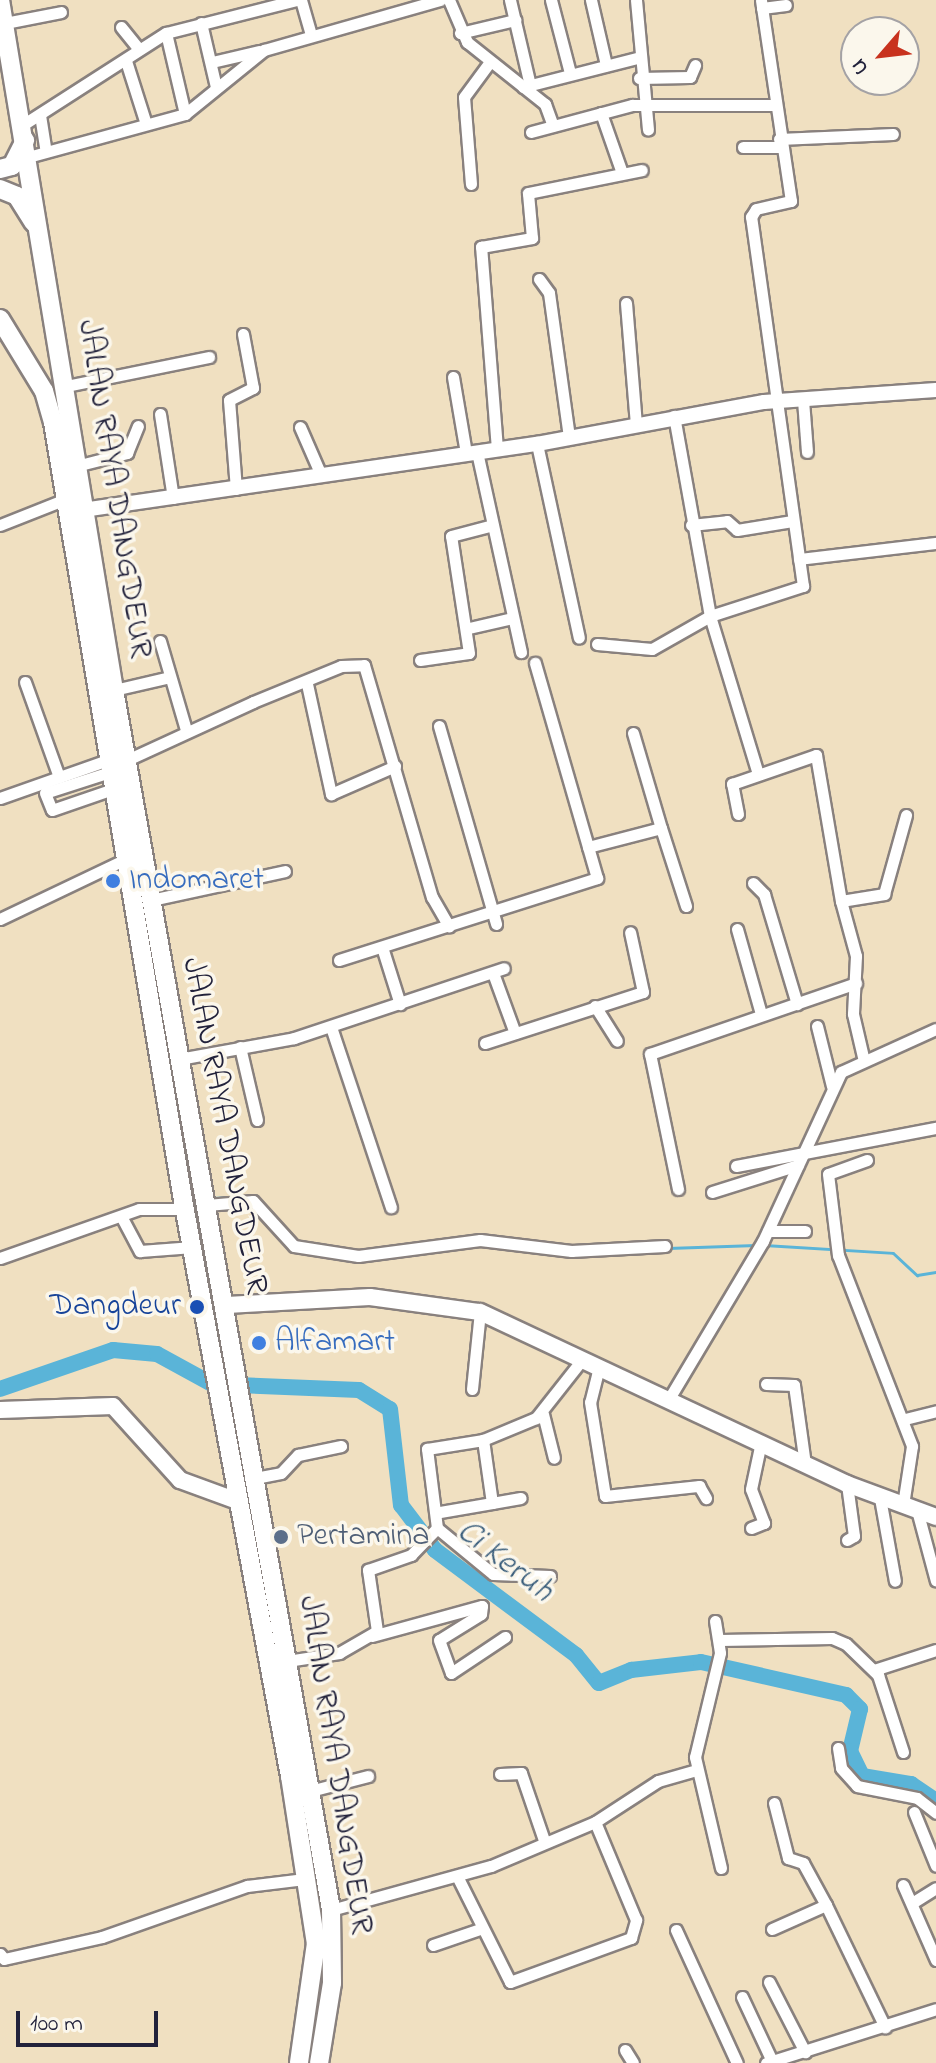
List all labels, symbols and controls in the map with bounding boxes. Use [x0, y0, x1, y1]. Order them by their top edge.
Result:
north arrow [840, 16, 920, 96]
text: U [843, 53, 878, 80]
street label: JALAN RAYA DANGDEUR [67, 317, 159, 661]
place label: Indomaret [129, 862, 264, 900]
marker: Indomaret [104, 872, 122, 890]
street label: JALAN RAYA DANGDEUR [172, 955, 274, 1297]
place label: Dangdeur [50, 1288, 181, 1326]
marker: Dangdeur [188, 1298, 206, 1316]
place label: Alfamart [275, 1324, 395, 1362]
marker: Alfamart [250, 1334, 268, 1352]
water label: Ci Keruh [448, 1512, 560, 1612]
place label: Pertamina [297, 1518, 430, 1556]
marker: Pertamina [272, 1528, 290, 1546]
street label: JALAN RAYA DANGDEUR [288, 1593, 380, 1937]
scale bar [20, 1995, 162, 2045]
text: 100 m [30, 2007, 83, 2042]

